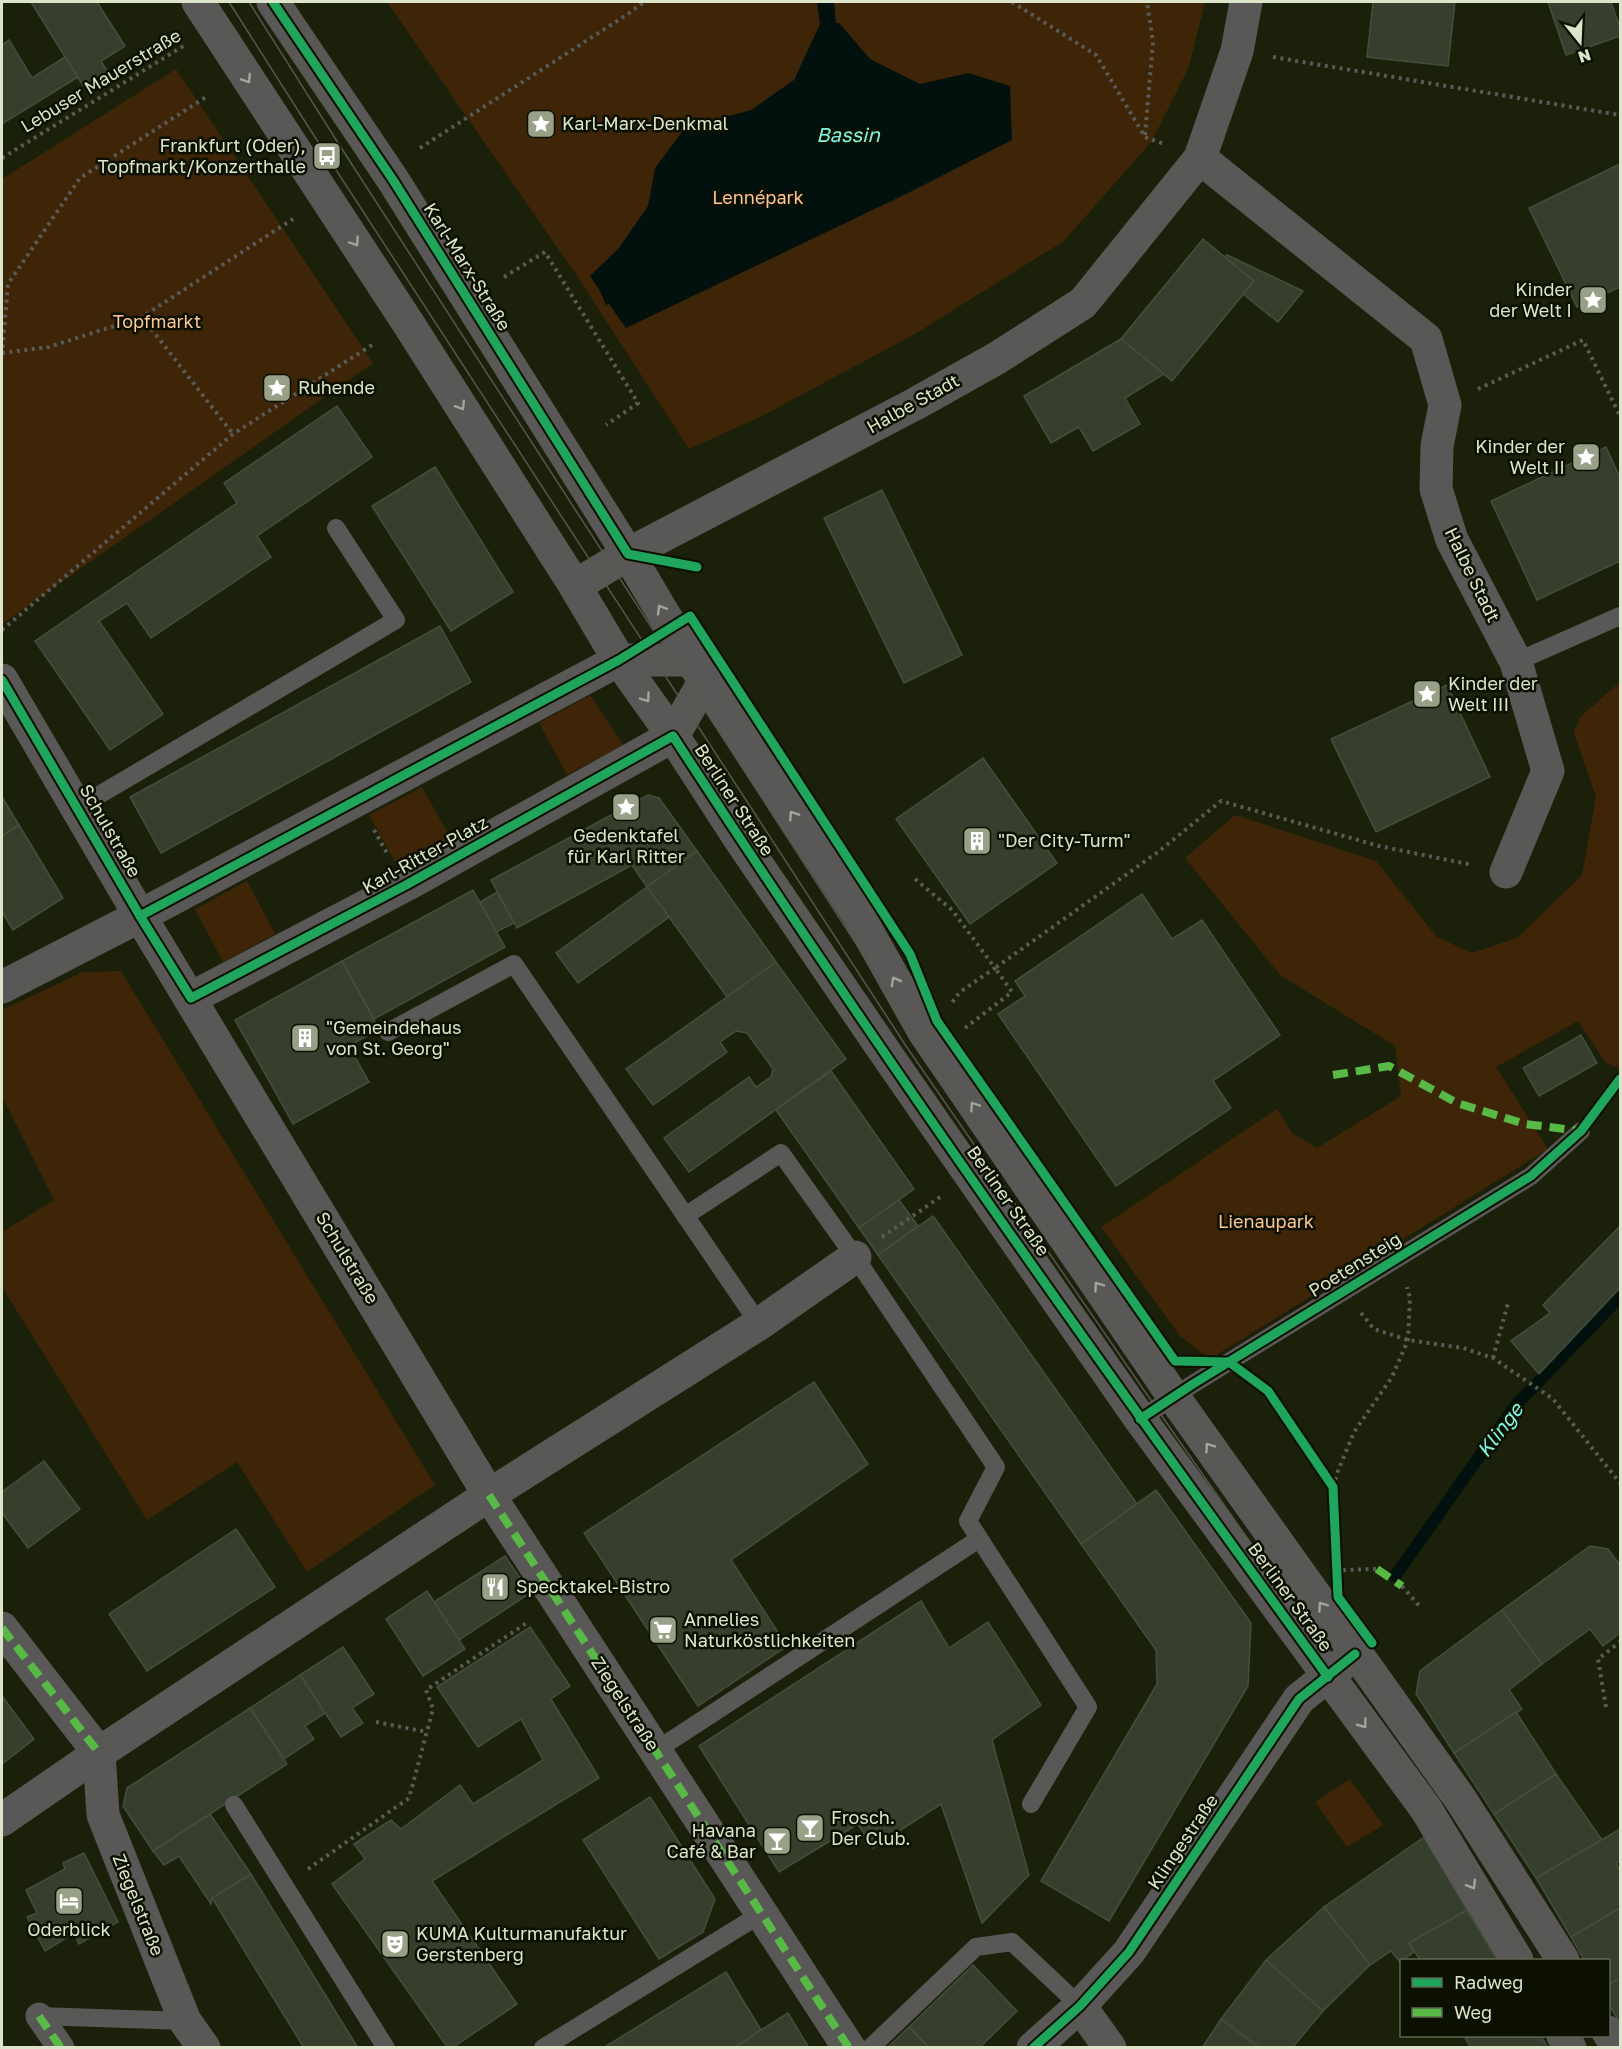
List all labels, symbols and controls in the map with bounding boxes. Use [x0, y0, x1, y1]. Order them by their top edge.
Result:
north arrow [1550, 12, 1610, 72]
street label: Lebuser Mauerstraße [17, 24, 184, 137]
text: N [1576, 45, 1594, 68]
one-way arrow [240, 73, 251, 84]
place icon: Karl-Marx-Denkmal [525, 108, 557, 140]
place label: Karl-Marx-Denkmal [562, 112, 729, 134]
water label: Bassin [816, 122, 880, 146]
place label: Frankfurt (Oder), Topfmarkt/Konzerthalle [98, 134, 306, 177]
bus stop icon: Frankfurt (Oder), Topfmarkt/Konzerthalle [311, 140, 343, 172]
park label: Lennépark [712, 186, 804, 208]
street label: Karl-Marx-Straße [420, 199, 516, 334]
one-way arrow [348, 235, 359, 246]
place label: Kinder der Welt I [1489, 278, 1572, 321]
place icon: Kinder der Welt I [1577, 284, 1609, 316]
park label: Topfmarkt [113, 310, 201, 332]
street label: Halbe Stadt [862, 369, 963, 438]
place icon: Ruhende [261, 372, 293, 404]
place label: Ruhende [298, 376, 375, 398]
one-way arrow [453, 400, 465, 410]
place label: Kinder der Welt II [1475, 435, 1565, 478]
place icon: Kinder der Welt II [1570, 441, 1602, 473]
street label: Halbe Stadt [1441, 524, 1505, 625]
one-way arrow [657, 605, 669, 615]
place label: Kinder der Welt III [1448, 672, 1538, 715]
place icon: Kinder der Welt III [1411, 678, 1443, 710]
one-way arrow [639, 692, 650, 703]
street label: Berliner Straße [690, 739, 779, 860]
street label: Schulstraße [75, 780, 146, 881]
place icon: Gedenktafel für Karl Ritter [610, 791, 642, 823]
street label: Karl-Ritter-Platz [358, 811, 491, 898]
one-way arrow [789, 811, 800, 822]
place label: Gedenktafel für Karl Ritter [567, 824, 685, 867]
building icon: "Der City-Turm" [961, 825, 993, 857]
place label: "Der City-Turm" [998, 829, 1130, 851]
one-way arrow [891, 977, 902, 987]
place label: "Gemeindehaus von St. Georg" [326, 1016, 462, 1059]
building icon: "Gemeindehaus von St. Georg" [289, 1022, 321, 1054]
one-way arrow [970, 1102, 981, 1113]
street label: Berliner Straße [963, 1141, 1055, 1260]
street label: Schulstraße [312, 1207, 384, 1308]
park label: Lienaupark [1218, 1210, 1314, 1232]
street label: Poetensteig [1304, 1227, 1405, 1301]
one-way arrow [1094, 1282, 1105, 1293]
water label: Klinge [1471, 1396, 1529, 1462]
one-way arrow [1205, 1442, 1216, 1453]
street label: Berliner Straße [1244, 1538, 1338, 1655]
restaurant icon: Specktakel-Bistro [479, 1571, 511, 1603]
place label: Specktakel-Bistro [516, 1575, 670, 1597]
one-way arrow [1318, 1601, 1329, 1612]
place label: Annelies Naturköstlichkeiten [684, 1608, 855, 1651]
supermarket icon: Annelies Naturköstlichkeiten [647, 1614, 679, 1646]
street label: Ziegelstraße [587, 1652, 664, 1755]
one-way arrow [1355, 1717, 1366, 1728]
street label: Klingestraße [1142, 1790, 1222, 1893]
place label: Frosch. Der Club. [831, 1806, 911, 1849]
bar icon: Frosch. Der Club. [794, 1812, 826, 1844]
place label: Havana Café & Bar [666, 1819, 756, 1862]
bar icon: Havana Café & Bar [761, 1825, 793, 1857]
street label: Ziegelstraße [109, 1850, 169, 1959]
one-way arrow [1464, 1879, 1476, 1889]
hotel icon: Oderblick [53, 1885, 85, 1917]
place label: Oderblick [27, 1918, 111, 1940]
place label: KUMA Kulturmanufaktur Gerstenberg [416, 1922, 627, 1965]
theatre icon: KUMA Kulturmanufaktur Gerstenberg [379, 1928, 411, 1960]
legend [1400, 1959, 1610, 2037]
text: Radweg [1454, 1971, 1523, 1993]
text: Weg [1454, 2001, 1492, 2023]

